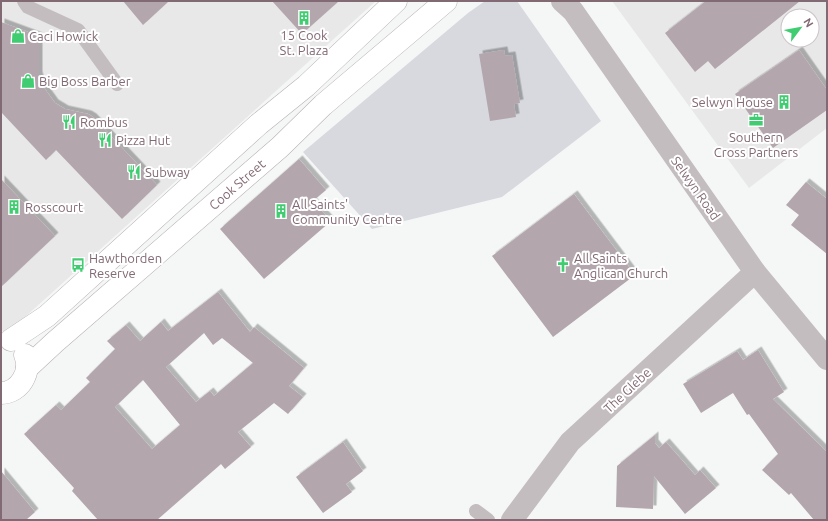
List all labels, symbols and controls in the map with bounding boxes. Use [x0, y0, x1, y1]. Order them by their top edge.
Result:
north arrow [780, 8, 820, 48]
building icon: 15 Cook St. Plaza [296, 10, 312, 26]
text: N [801, 16, 816, 29]
shop icon: Caci Howick [10, 28, 26, 44]
place label: 15 Cook St. Plaza [280, 28, 328, 57]
place label: Caci Howick [29, 29, 99, 43]
shop icon: Big Boss Barber [20, 73, 36, 89]
place label: Big Boss Barber [39, 74, 131, 88]
building icon: Selwyn House [776, 94, 792, 110]
place label: Selwyn House [692, 95, 773, 109]
office icon: Southern Cross Partners [748, 112, 764, 128]
restaurant icon: Rombus [61, 114, 77, 130]
place label: Rombus [80, 115, 128, 129]
place label: Southern Cross Partners [714, 130, 799, 159]
restaurant icon: Pizza Hut [97, 132, 113, 148]
place label: Pizza Hut [116, 133, 170, 147]
street label: Selwyn Road [669, 154, 723, 222]
street label: Cook Street [206, 156, 268, 212]
restaurant icon: Subway [126, 164, 142, 180]
place label: Subway [145, 165, 190, 179]
place label: All Saints' Community Centre [292, 197, 402, 226]
building icon: Rosscourt [6, 199, 22, 215]
place label: Rosscourt [25, 200, 83, 214]
building icon: All Saints' Community Centre [273, 203, 289, 219]
place label: Hawthorden Reserve [89, 251, 162, 280]
place label: All Saints Anglican Church [574, 251, 668, 280]
bus stop icon: Hawthorden Reserve [70, 257, 86, 273]
church icon: All Saints Anglican Church [555, 257, 571, 273]
street label: The Glebe [601, 365, 653, 415]

